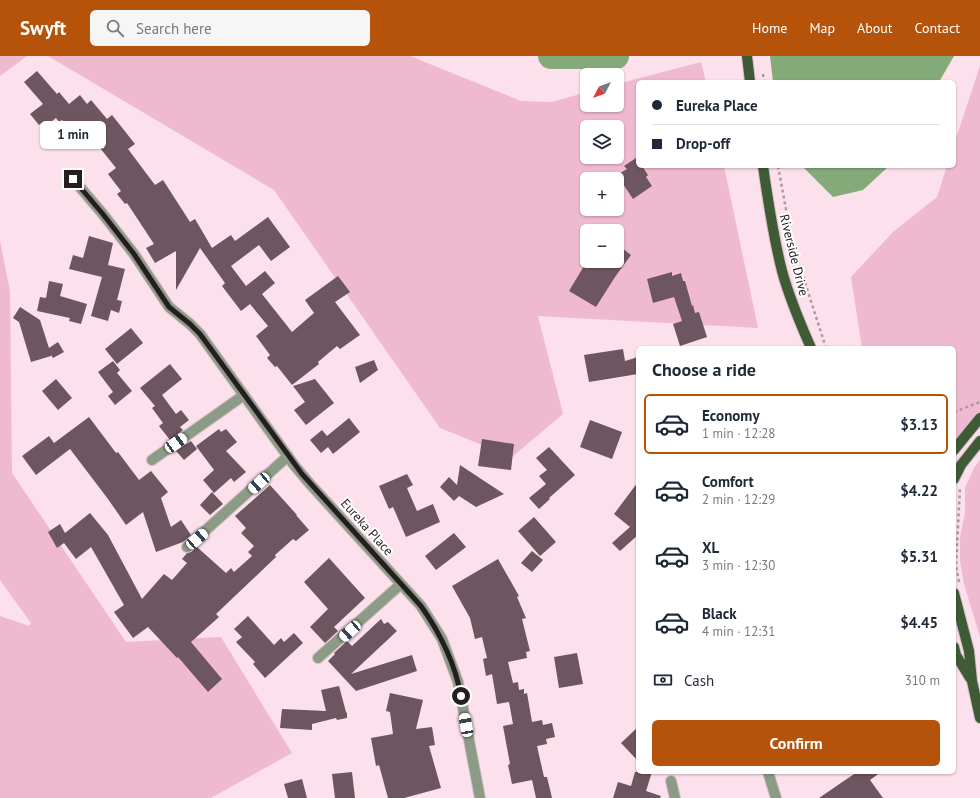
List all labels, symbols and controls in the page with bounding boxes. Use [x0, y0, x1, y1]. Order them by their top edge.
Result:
search box [90, 10, 370, 46]
text: Swyft [20, 16, 66, 40]
icon: search [104, 17, 126, 39]
text: Search here [136, 19, 212, 38]
text: Home [752, 19, 787, 37]
text: Map [809, 19, 835, 37]
text: About [857, 19, 893, 37]
text: Contact [915, 19, 960, 37]
north arrow [580, 68, 624, 112]
map controls [580, 68, 624, 268]
text: Eureka Place [676, 96, 758, 115]
button: layers [580, 120, 624, 164]
callout: 1 min [40, 121, 106, 149]
text: 1 min [57, 126, 89, 143]
text: Drop-off [676, 134, 730, 153]
route end [64, 170, 82, 188]
button: + [580, 172, 624, 216]
street label: Riverside Drive [776, 212, 812, 298]
button: − [580, 224, 624, 268]
text: Choose a ride [652, 358, 756, 381]
icon: car [654, 406, 690, 442]
text: Economy [702, 406, 760, 425]
text: $3.13 [900, 415, 938, 434]
text: 1 min · 12:28 [702, 425, 775, 442]
car [163, 431, 189, 455]
car [246, 471, 272, 495]
icon: car [654, 472, 690, 508]
text: Comfort [702, 472, 754, 491]
text: $4.22 [900, 481, 938, 500]
text: 2 min · 12:29 [702, 491, 775, 508]
street label: Eureka Place [337, 495, 397, 559]
car [184, 527, 210, 551]
icon: car [654, 538, 690, 574]
text: XL [702, 538, 719, 557]
text: $5.31 [900, 547, 938, 566]
text: 3 min · 12:30 [702, 557, 775, 574]
icon: car [654, 604, 690, 640]
text: Black [702, 604, 737, 623]
text: $4.45 [900, 613, 938, 632]
car [337, 619, 363, 643]
text: 4 min · 12:31 [702, 623, 775, 640]
icon: cash [652, 669, 674, 691]
text: Cash [684, 671, 714, 690]
text: 310 m [905, 672, 940, 689]
route start [452, 687, 470, 705]
car [458, 712, 474, 738]
button: Confirm [652, 720, 940, 766]

